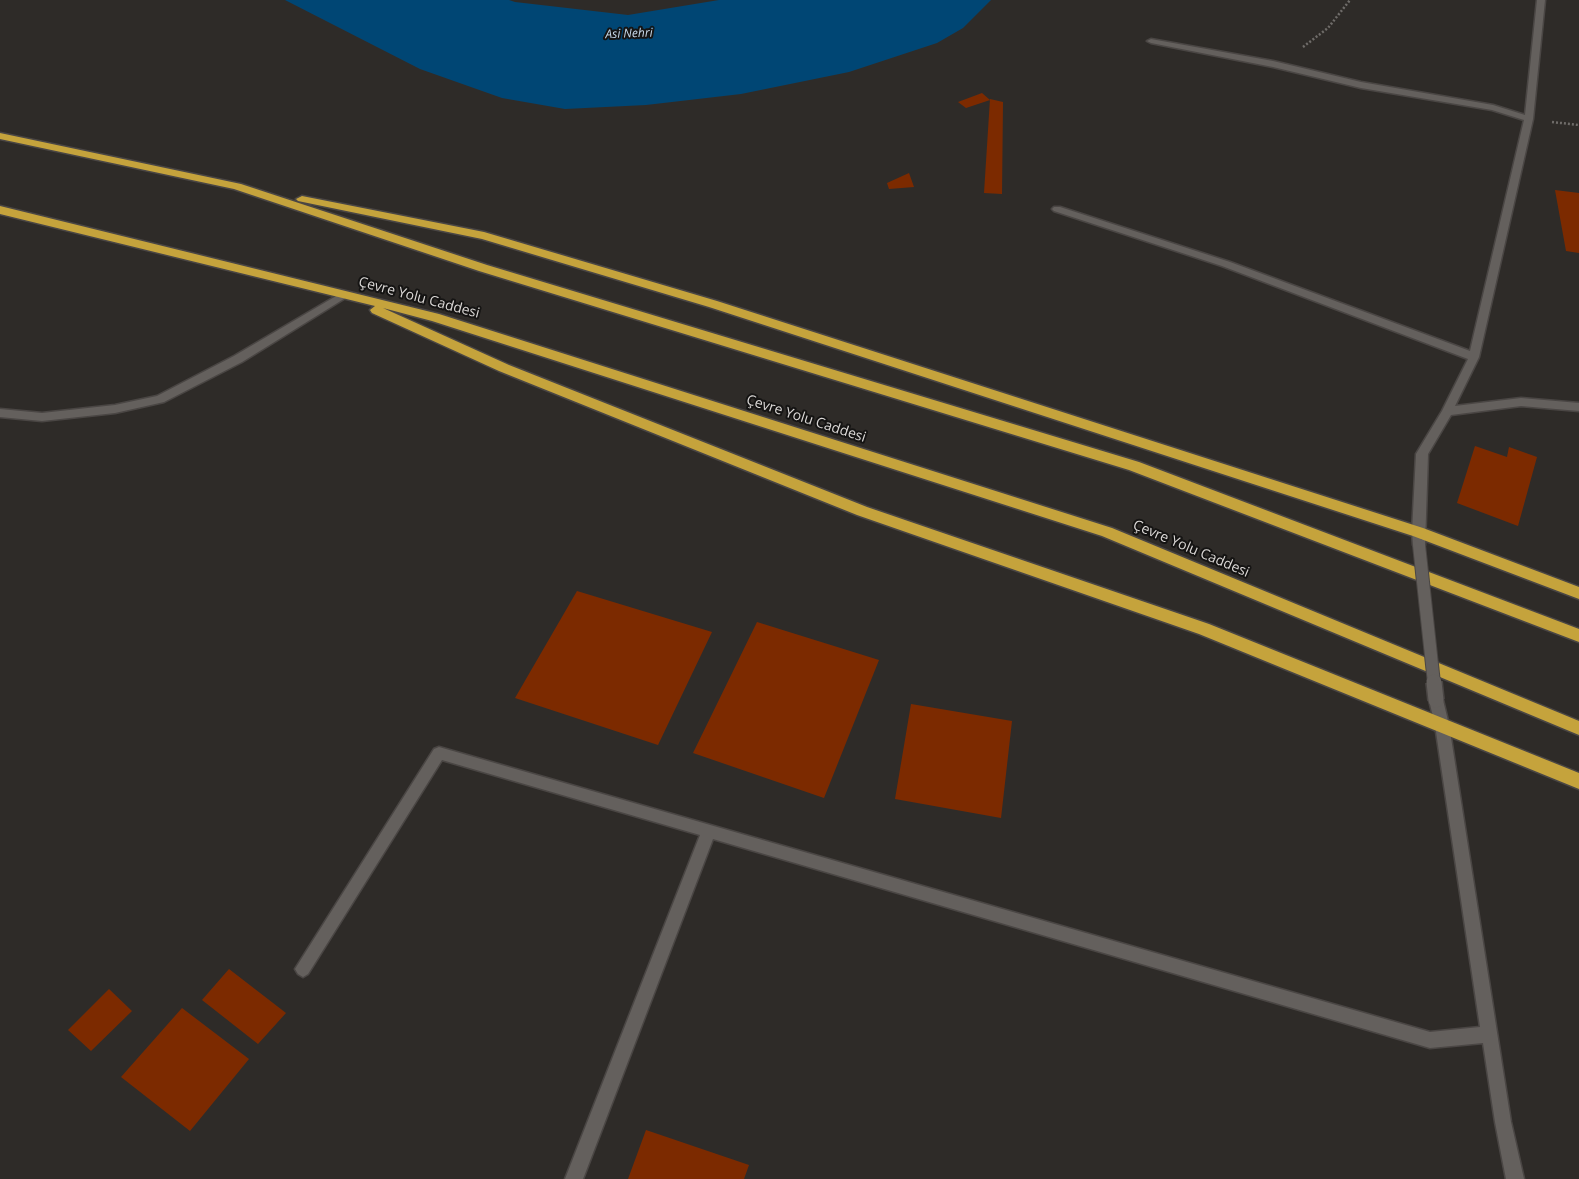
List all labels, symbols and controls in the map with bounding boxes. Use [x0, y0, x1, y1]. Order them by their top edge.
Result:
water label: Asi Nehri [605, 26, 653, 42]
street label: Çevre Yolu Caddesi [357, 274, 481, 322]
street label: Çevre Yolu Caddesi [744, 392, 868, 446]
street label: Çevre Yolu Caddesi [1130, 517, 1252, 581]

